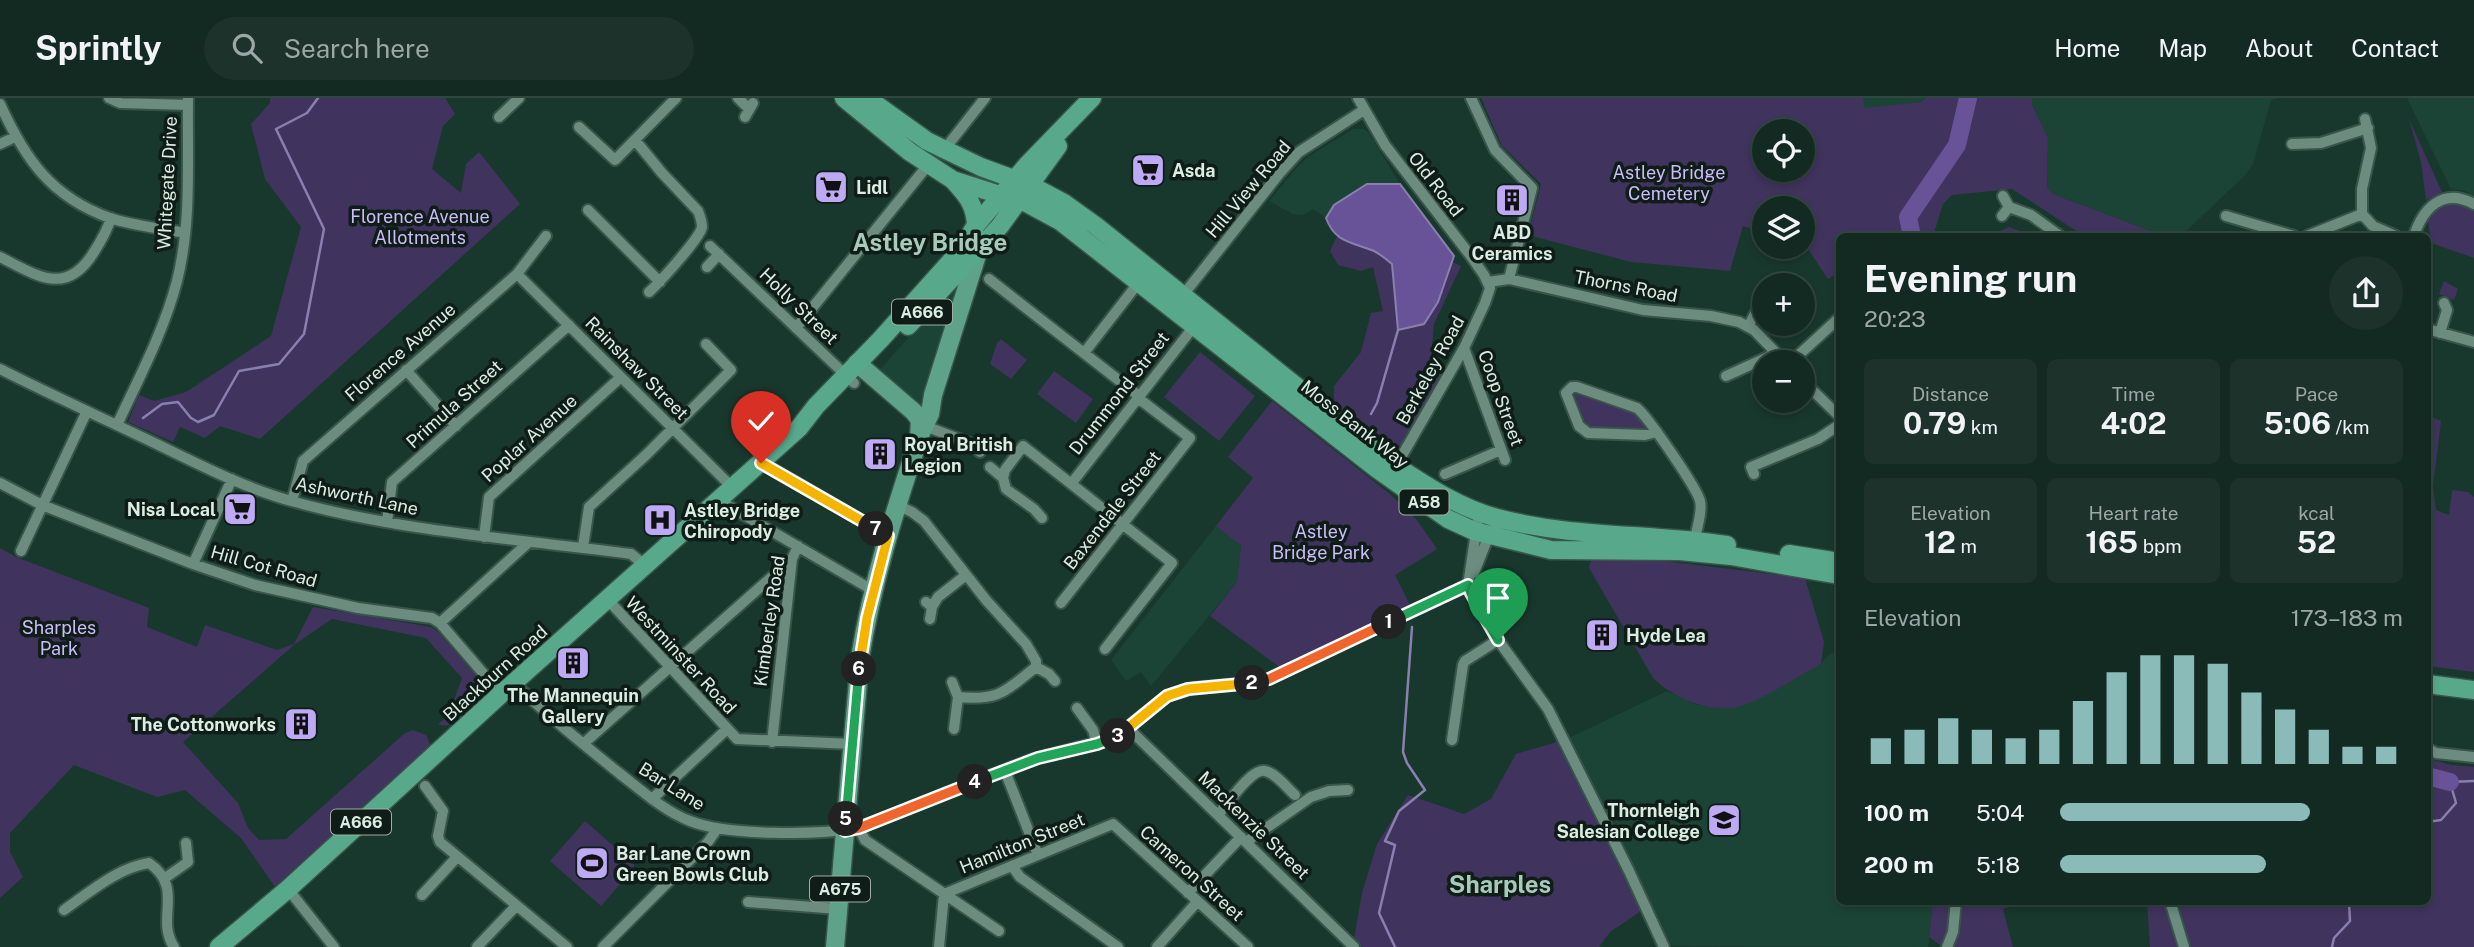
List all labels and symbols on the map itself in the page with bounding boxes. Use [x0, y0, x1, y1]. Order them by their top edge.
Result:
street label: Whitegate Drive [153, 116, 181, 250]
street label: Hill View Road [1201, 136, 1295, 242]
street label: Old Road [1404, 148, 1468, 220]
supermarket icon: Asda [1129, 151, 1167, 189]
place label: Asda [1172, 160, 1215, 181]
park label: Astley Bridge Cemetery [1613, 162, 1725, 204]
supermarket icon: Lidl [812, 168, 850, 206]
place label: Lidl [856, 177, 888, 198]
building icon: ABD Ceramics [1493, 181, 1531, 219]
park label: Florence Avenue Allotments [350, 206, 490, 248]
place label: ABD Ceramics [1472, 222, 1552, 264]
district label: Astley Bridge [853, 228, 1007, 256]
street label: Holly Street [756, 263, 842, 349]
street label: Thorns Road [1573, 266, 1679, 306]
street label: Florence Avenue [341, 298, 459, 406]
road number: A666 [892, 300, 952, 325]
street label: Rainshaw Street [581, 312, 693, 424]
street label: Berkeley Road [1392, 312, 1468, 428]
street label: Drummond Street [1065, 328, 1173, 458]
street label: Coop Street [1474, 347, 1528, 449]
street label: Primula Street [402, 356, 506, 452]
street label: Moss Bank Way [1297, 376, 1413, 473]
street label: Poplar Avenue [477, 390, 581, 486]
pin [731, 391, 791, 463]
place label: Royal British Legion [904, 434, 1013, 476]
building icon: Royal British Legion [861, 435, 899, 473]
street label: Baxendale Street [1059, 446, 1165, 574]
street label: Ashworth Lane [294, 473, 420, 519]
supermarket icon: Nisa Local [221, 490, 259, 528]
road number: A58 [1400, 490, 1448, 514]
place label: Nisa Local [127, 499, 216, 520]
place label: Astley Bridge Chiropody [684, 500, 800, 542]
hospital icon: Astley Bridge Chiropody [641, 501, 679, 539]
pin: 7 [858, 512, 894, 546]
park label: Astley Bridge Park [1272, 521, 1370, 563]
street label: Hill Cot Road [208, 541, 320, 591]
street label: Kimberley Road [749, 554, 789, 688]
pin [1468, 568, 1528, 640]
street label: Westminster Road [621, 592, 741, 718]
pin: 1 [1372, 604, 1406, 640]
building icon: Hyde Lea [1583, 616, 1621, 654]
park label: Sharples Park [22, 617, 96, 659]
street label: Blackburn Road [439, 621, 551, 725]
place label: Hyde Lea [1626, 625, 1706, 646]
building icon: The Mannequin Gallery [554, 644, 592, 682]
pin: 6 [842, 652, 876, 686]
pin: 2 [1234, 666, 1270, 700]
place label: The Mannequin Gallery [507, 685, 639, 727]
building icon: The Cottonworks [282, 705, 320, 743]
place label: The Cottonworks [131, 714, 276, 735]
pin: 3 [1100, 718, 1136, 754]
street label: Bar Lane [635, 757, 709, 815]
pin: 4 [958, 764, 992, 800]
street label: Mackenzie Street [1194, 767, 1314, 883]
place label: Thornleigh Salesian College [1556, 800, 1700, 842]
school or university icon: Thornleigh Salesian College [1705, 801, 1743, 839]
pin: 5 [828, 802, 864, 836]
street label: Hamilton Street [956, 808, 1088, 878]
road number: A666 [331, 810, 391, 834]
street label: Cameron Street [1136, 821, 1248, 925]
place label: Bar Lane Crown Green Bowls Club [616, 843, 769, 885]
sports icon: Bar Lane Crown Green Bowls Club [573, 844, 611, 882]
district label: Sharples [1449, 870, 1551, 898]
road number: A675 [810, 876, 870, 902]

